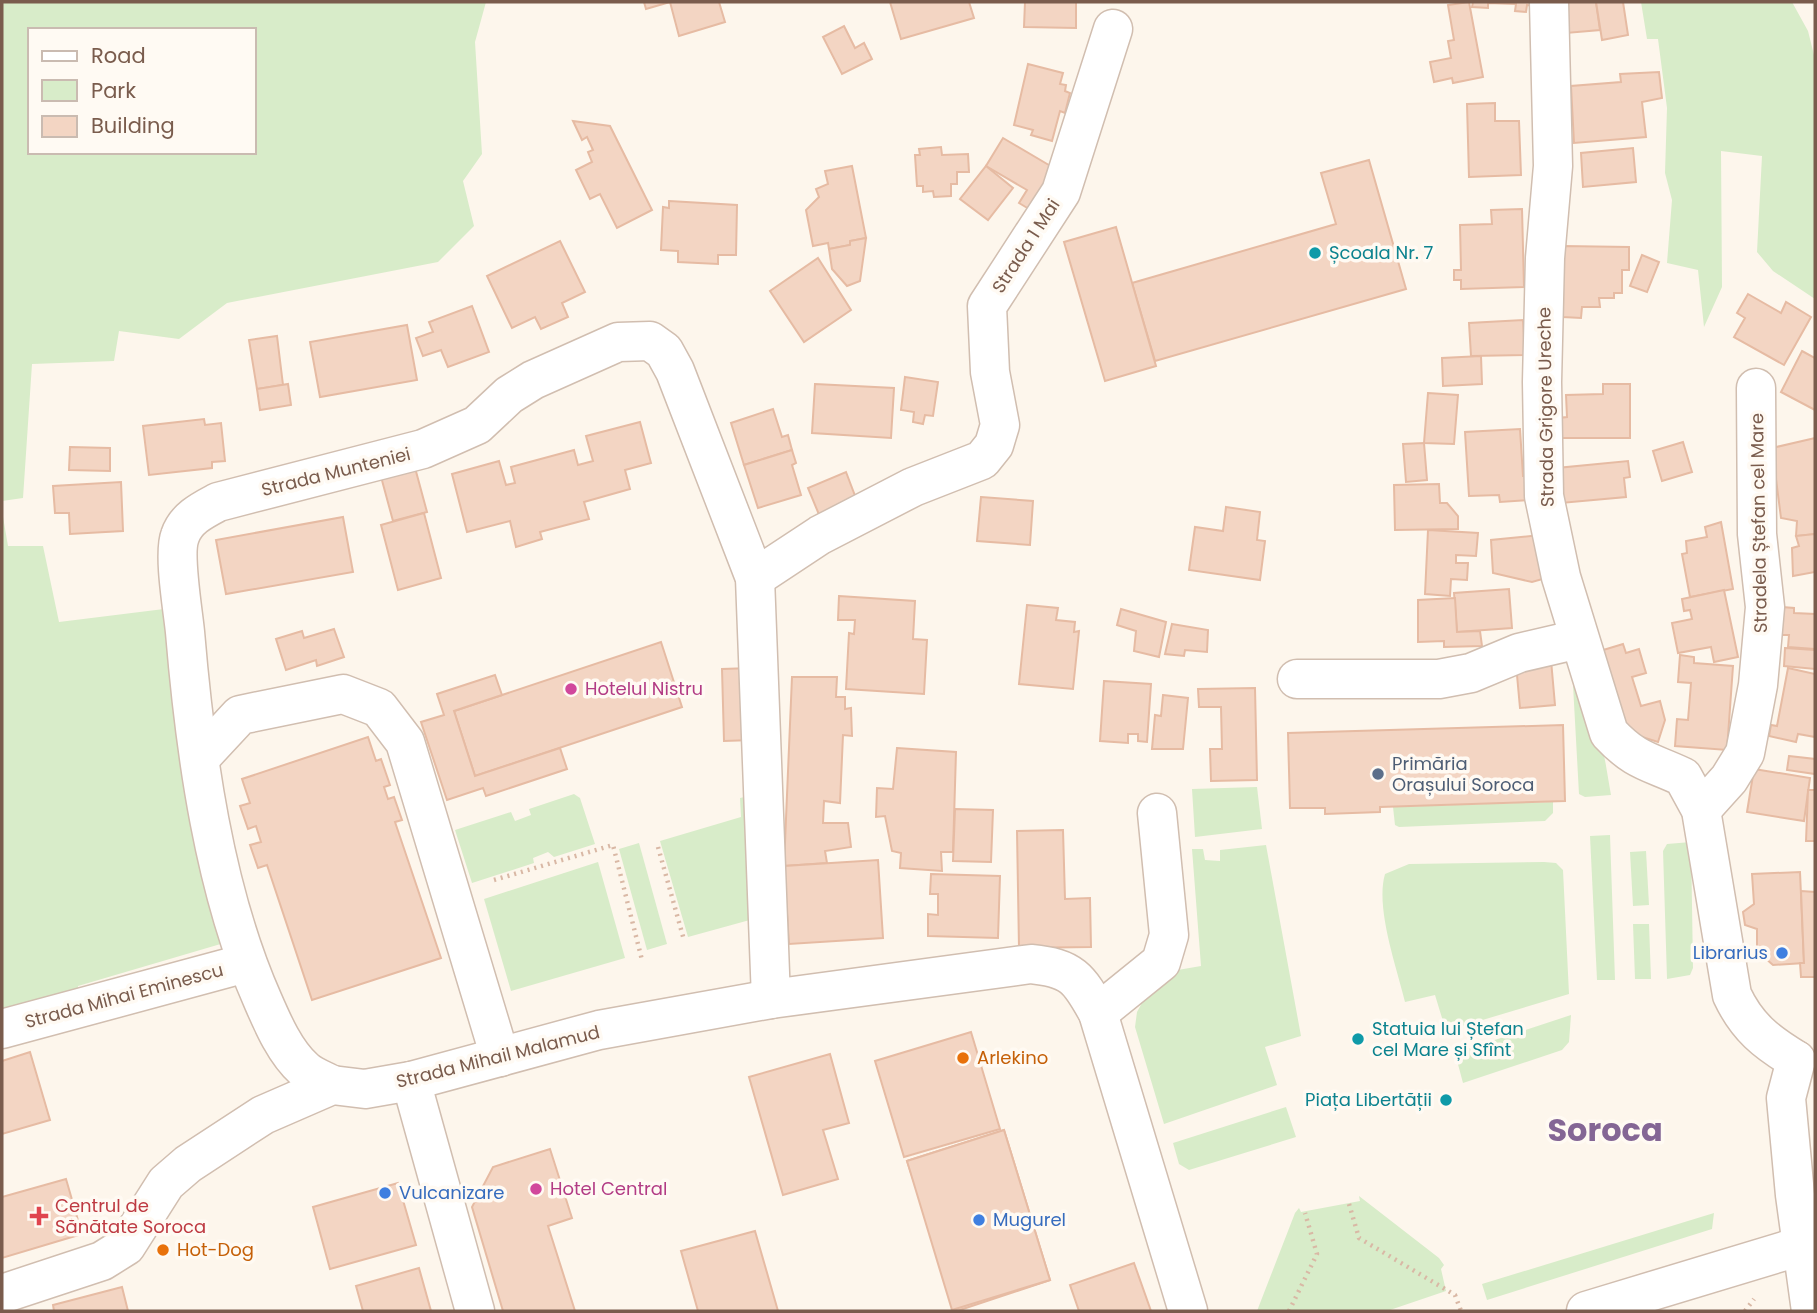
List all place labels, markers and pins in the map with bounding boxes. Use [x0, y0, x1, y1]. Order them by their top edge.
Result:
place label: Școala Nr. 7 [1329, 240, 1434, 265]
marker: Școala Nr. 7 [1307, 245, 1323, 261]
place label: Hotelul Nistru [585, 676, 703, 701]
marker: Hotelul Nistru [563, 681, 579, 697]
place label: Primăria Orașului Soroca [1392, 751, 1535, 797]
marker: Primăria Orașului Soroca [1370, 766, 1386, 782]
place label: Librarius [1693, 940, 1768, 965]
marker: Librarius [1774, 945, 1790, 961]
place label: Statuia lui Ștefan cel Mare și Sfînt [1372, 1016, 1524, 1062]
marker: Statuia lui Ștefan cel Mare și Sfînt [1350, 1031, 1366, 1047]
place label: Arlekino [977, 1045, 1048, 1070]
marker: Arlekino [955, 1050, 971, 1066]
place label: Piața Libertății [1305, 1087, 1432, 1112]
marker: Piața Libertății [1438, 1092, 1454, 1108]
place label: Hotel Central [550, 1176, 667, 1201]
place label: Vulcanizare [399, 1180, 504, 1205]
marker: Hotel Central [528, 1181, 544, 1197]
marker: Vulcanizare [377, 1185, 393, 1201]
place label: Centrul de Sănătate Soroca [55, 1193, 206, 1239]
marker: Centrul de Sănătate Soroca [29, 1206, 49, 1226]
place label: Mugurel [993, 1207, 1066, 1232]
marker: Mugurel [971, 1212, 987, 1228]
place label: Hot-Dog [177, 1237, 254, 1262]
marker: Hot-Dog [155, 1242, 171, 1258]

